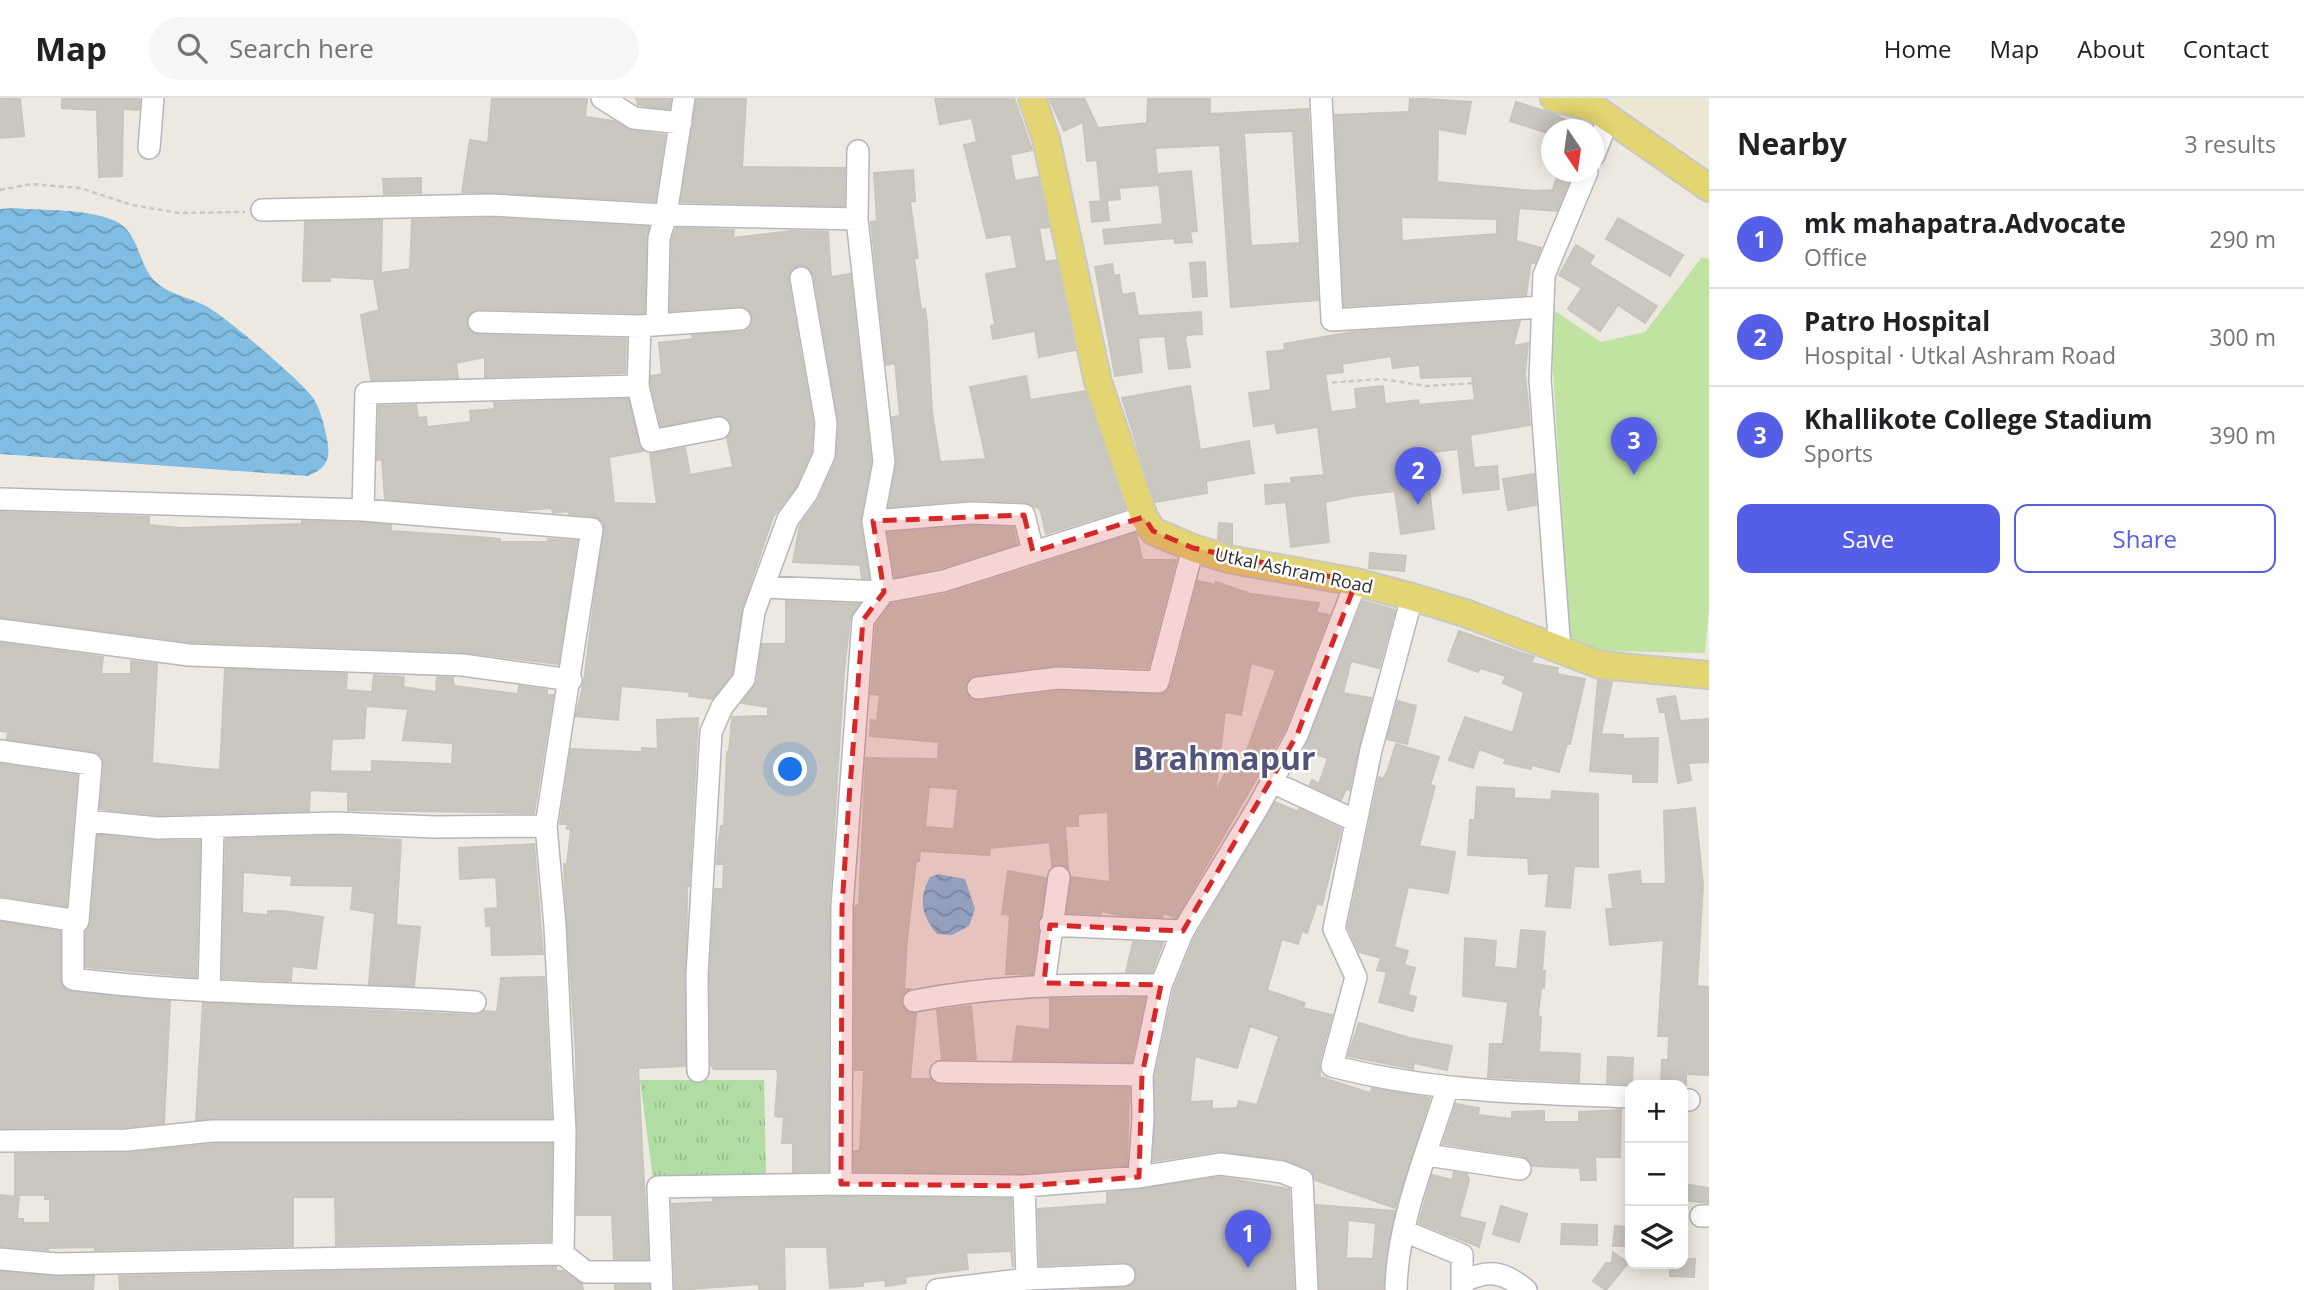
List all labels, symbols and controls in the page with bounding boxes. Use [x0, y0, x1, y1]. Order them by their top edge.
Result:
search box [149, 17, 639, 80]
text: Map [35, 26, 107, 71]
icon: search [173, 29, 211, 67]
text: Search here [229, 30, 374, 66]
text: Home [1884, 32, 1952, 65]
text: Map [1990, 32, 2039, 65]
text: About [2077, 32, 2145, 65]
text: Contact [2183, 32, 2269, 65]
north arrow [1541, 119, 1604, 182]
text: Nearby [1737, 123, 1847, 164]
text: 3 results [2185, 128, 2276, 160]
text: mk mahapatra.Advocate [1804, 205, 2126, 241]
text: 1 [1753, 223, 1767, 255]
text: 290 m [2209, 223, 2276, 255]
text: Office [1804, 241, 1867, 273]
text: Patro Hospital [1804, 303, 1990, 339]
text: 2 [1753, 321, 1767, 353]
text: 300 m [2209, 321, 2276, 353]
text: Hospital · Utkal Ashram Road [1804, 339, 2116, 371]
text: Khallikote College Stadium [1804, 401, 2153, 437]
pin: 3 [1611, 417, 1657, 475]
text: 3 [1753, 419, 1767, 451]
text: 390 m [2209, 419, 2276, 451]
text: Sports [1804, 437, 1873, 469]
pin: 2 [1395, 447, 1441, 505]
button: Save [1737, 504, 2000, 573]
button: Share [2014, 504, 2276, 573]
street label: Utkal Ashram Road [1213, 542, 1375, 598]
district label: Brahmapur [1133, 736, 1315, 779]
your location [773, 752, 807, 786]
map controls [1625, 1080, 1688, 1269]
button: + [1625, 1080, 1688, 1143]
button: − [1625, 1143, 1688, 1206]
button: layers [1625, 1206, 1688, 1269]
pin: 1 [1225, 1210, 1271, 1268]

